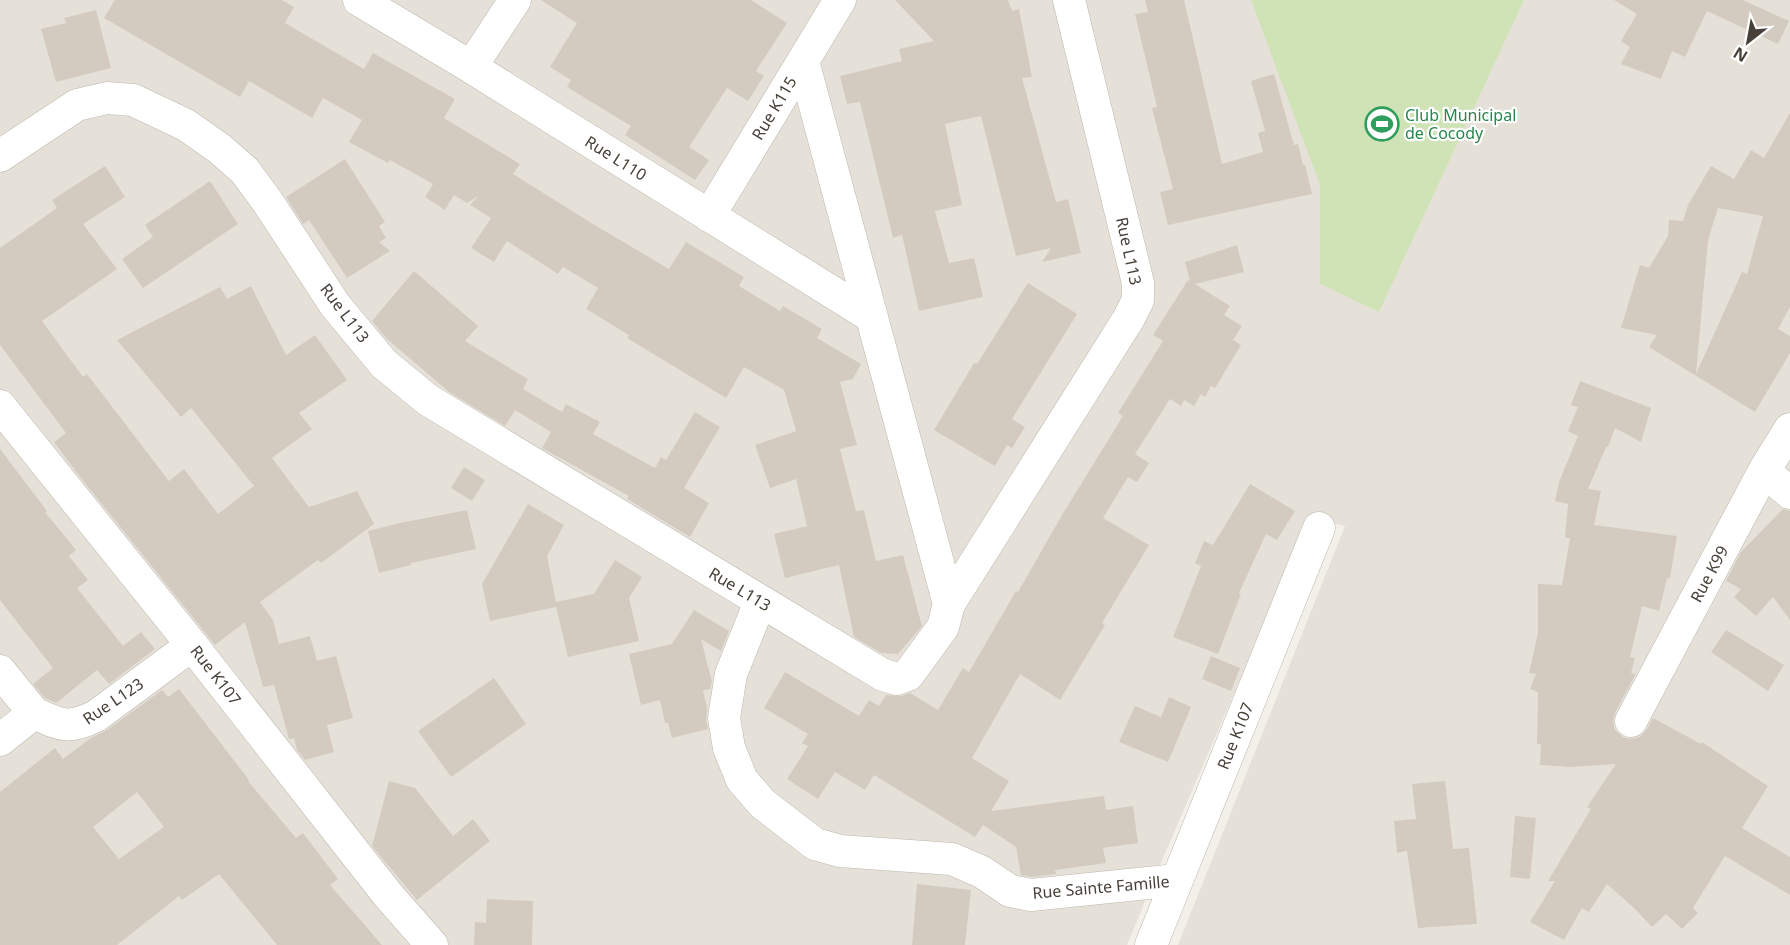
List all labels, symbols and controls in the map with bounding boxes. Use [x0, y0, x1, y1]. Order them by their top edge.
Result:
north arrow [1718, 12, 1778, 72]
text: N [1729, 42, 1752, 68]
street label: Rue K115 [746, 72, 802, 144]
place label: Club Municipal de Cocody [1405, 104, 1516, 144]
sports icon: Club Municipal de Cocody [1364, 106, 1400, 142]
street label: Rue L110 [581, 130, 651, 186]
street label: Rue L113 [1111, 215, 1147, 287]
street label: Rue L113 [315, 279, 375, 347]
street label: Rue K99 [1685, 542, 1733, 606]
street label: Rue L113 [705, 562, 775, 616]
street label: Rue K107 [186, 640, 246, 710]
street label: Rue L123 [78, 673, 148, 729]
street label: Rue K107 [1212, 699, 1258, 773]
street label: Rue Sainte Famille [1032, 870, 1170, 904]

